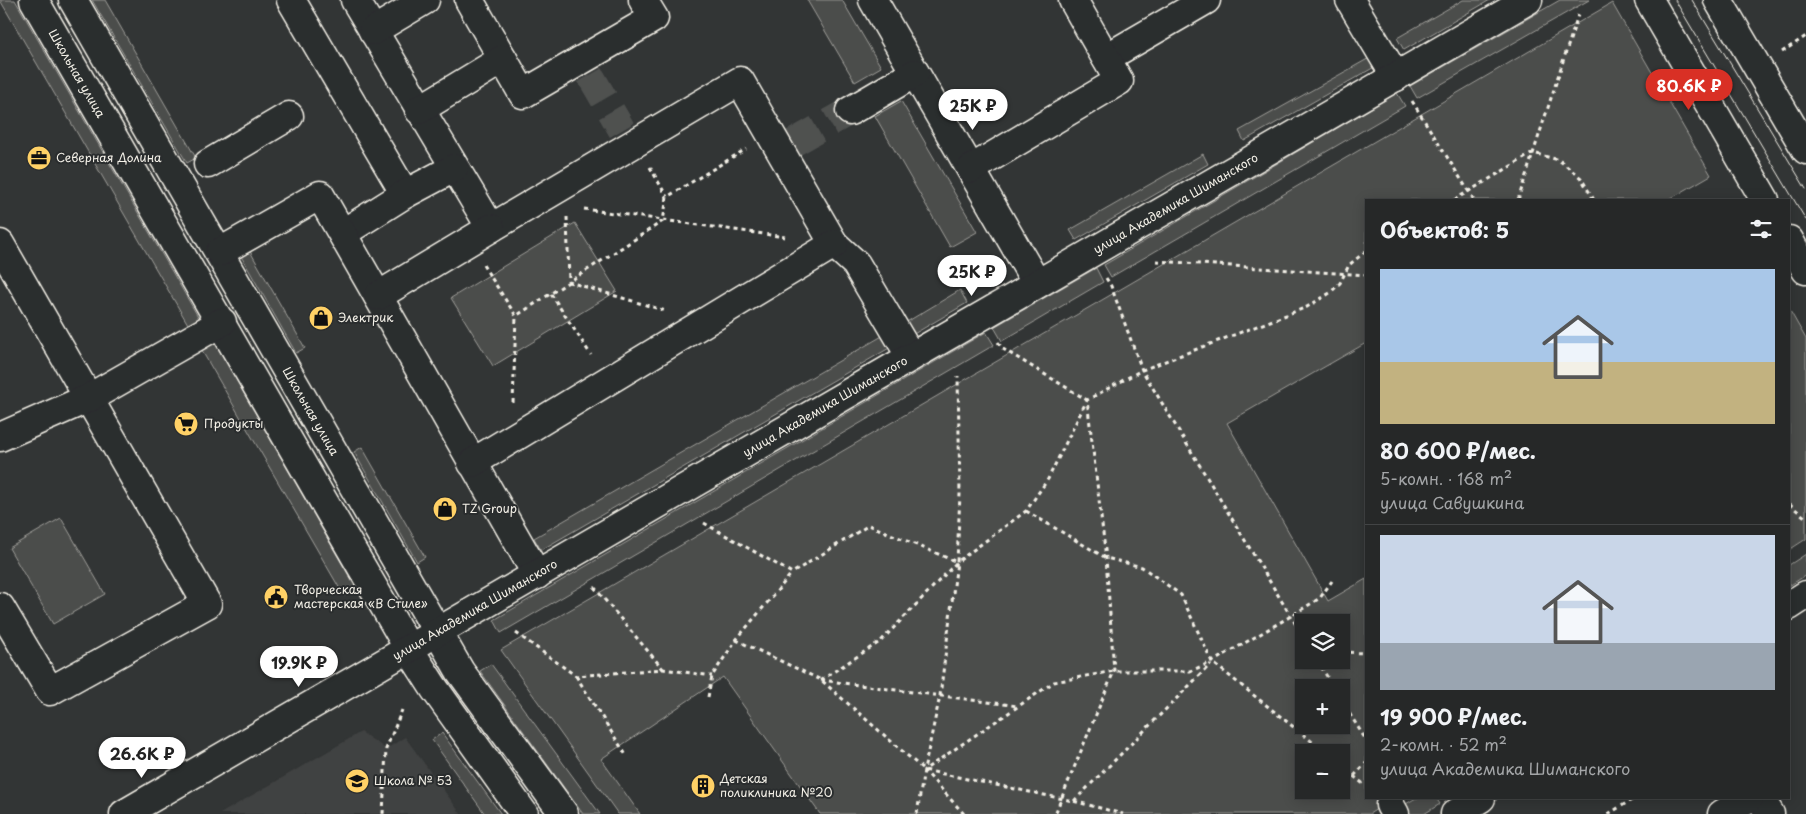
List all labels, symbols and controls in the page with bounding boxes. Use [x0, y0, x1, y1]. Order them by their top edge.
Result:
street label: Школьная улица [45, 25, 110, 121]
pin: 80.6K ₽ [1643, 68, 1735, 111]
text: 80.6K ₽ [1657, 73, 1721, 97]
pin: 25K ₽ [938, 88, 1008, 131]
text: 25K ₽ [950, 93, 996, 117]
office icon: Северная Долина [26, 145, 52, 171]
place label: Северная Долина [56, 148, 162, 166]
street label: улица Академика Шиманского [1089, 148, 1261, 258]
text: Объектов: 5 [1380, 213, 1509, 245]
icon: filters [1747, 215, 1775, 243]
pin: 25K ₽ [937, 254, 1007, 297]
text: 25K ₽ [949, 259, 995, 283]
icon: home [1533, 302, 1623, 392]
shop icon: Электрик [308, 305, 334, 331]
place label: Электрик [338, 308, 394, 326]
street label: улица Академика Шиманского [739, 351, 911, 461]
street label: Школьная улица [278, 363, 344, 459]
supermarket icon: Продукты [173, 411, 199, 437]
place label: Продукты [204, 414, 263, 432]
text: 80 600 ₽/мес. [1380, 434, 1536, 466]
text: 5-комн. · 168 m² [1380, 466, 1512, 490]
text: улица Савушкина [1380, 490, 1524, 514]
shop icon: TZ Group [432, 496, 458, 522]
place label: TZ Group [462, 499, 517, 517]
street label: улица Академика Шиманского [389, 554, 561, 664]
icon: home [1533, 567, 1623, 657]
place label: Творческая мастерская «В Стиле» [294, 580, 428, 612]
public building icon: Творческая мастерская «В Стиле» [263, 584, 289, 610]
map controls [1295, 614, 1350, 799]
button: layers [1295, 614, 1350, 669]
pin: 19.9K ₽ [253, 646, 345, 688]
text: 19.9K ₽ [271, 650, 327, 674]
button: + [1295, 679, 1350, 734]
text: 19 900 ₽/мес. [1380, 700, 1527, 732]
text: 2-комн. · 52 m² [1380, 732, 1507, 756]
pin: 26.6K ₽ [96, 736, 188, 779]
text: 26.6K ₽ [110, 741, 174, 765]
button: − [1295, 744, 1350, 799]
text: улица Академика Шиманского [1380, 756, 1630, 780]
school or university icon: Школа № 53 [344, 768, 370, 794]
place label: Детская поликлиника №20 [719, 769, 833, 801]
place label: Школа № 53 [374, 771, 452, 789]
building icon: Детская поликлиника №20 [690, 773, 716, 799]

